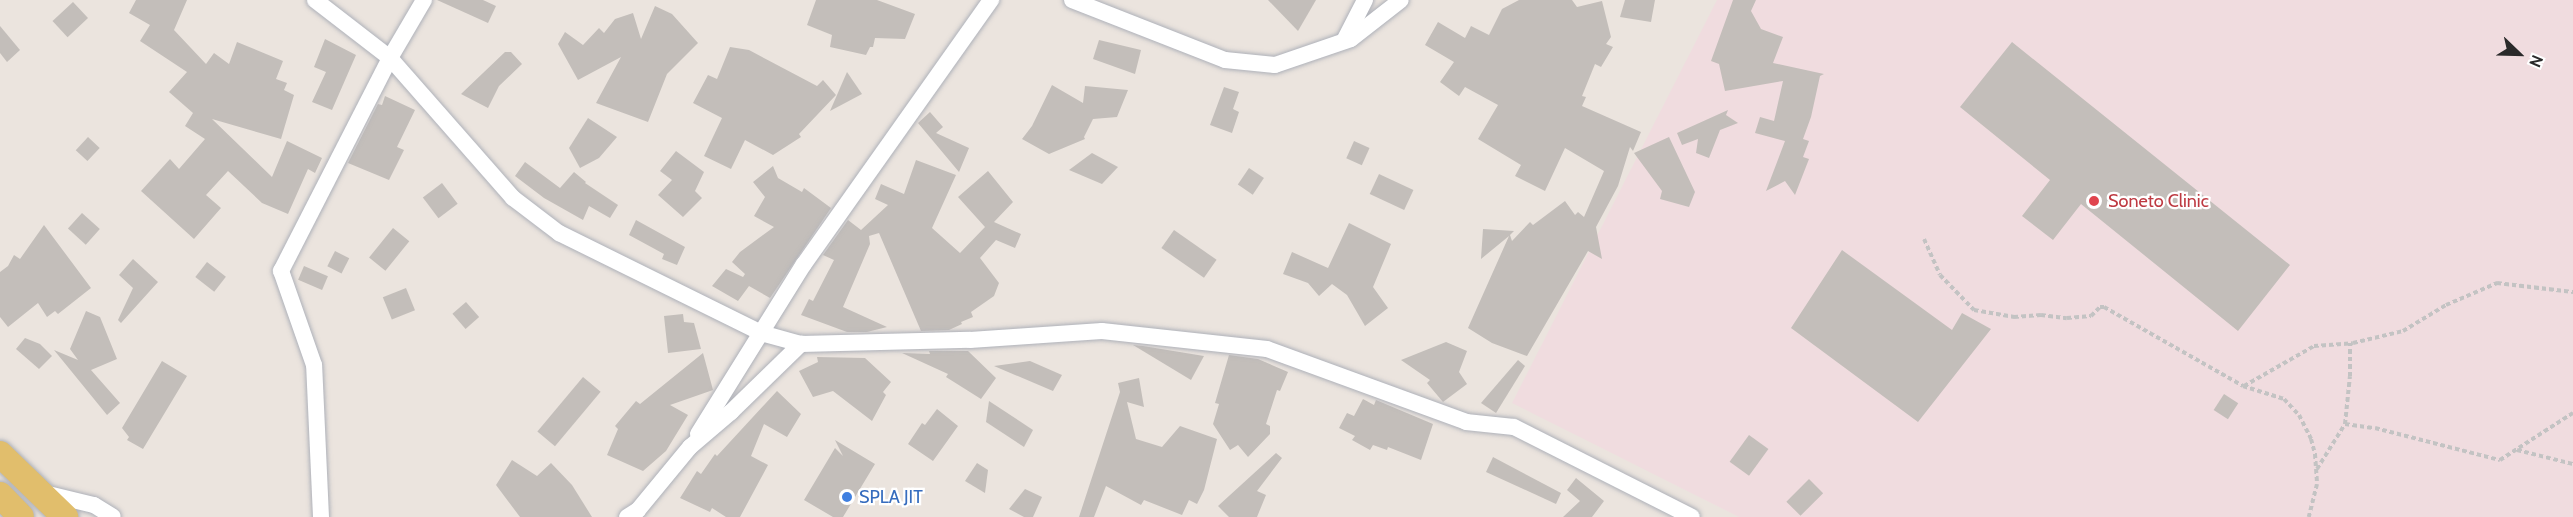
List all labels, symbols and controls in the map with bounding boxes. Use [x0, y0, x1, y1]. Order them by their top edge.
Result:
north arrow [2489, 24, 2549, 84]
text: N [2525, 52, 2547, 70]
place label: Soneto Clinic [2108, 190, 2209, 212]
marker: Soneto Clinic [2085, 192, 2103, 210]
place label: SPLA JIT [859, 486, 923, 508]
marker: SPLA JIT [840, 490, 854, 504]

